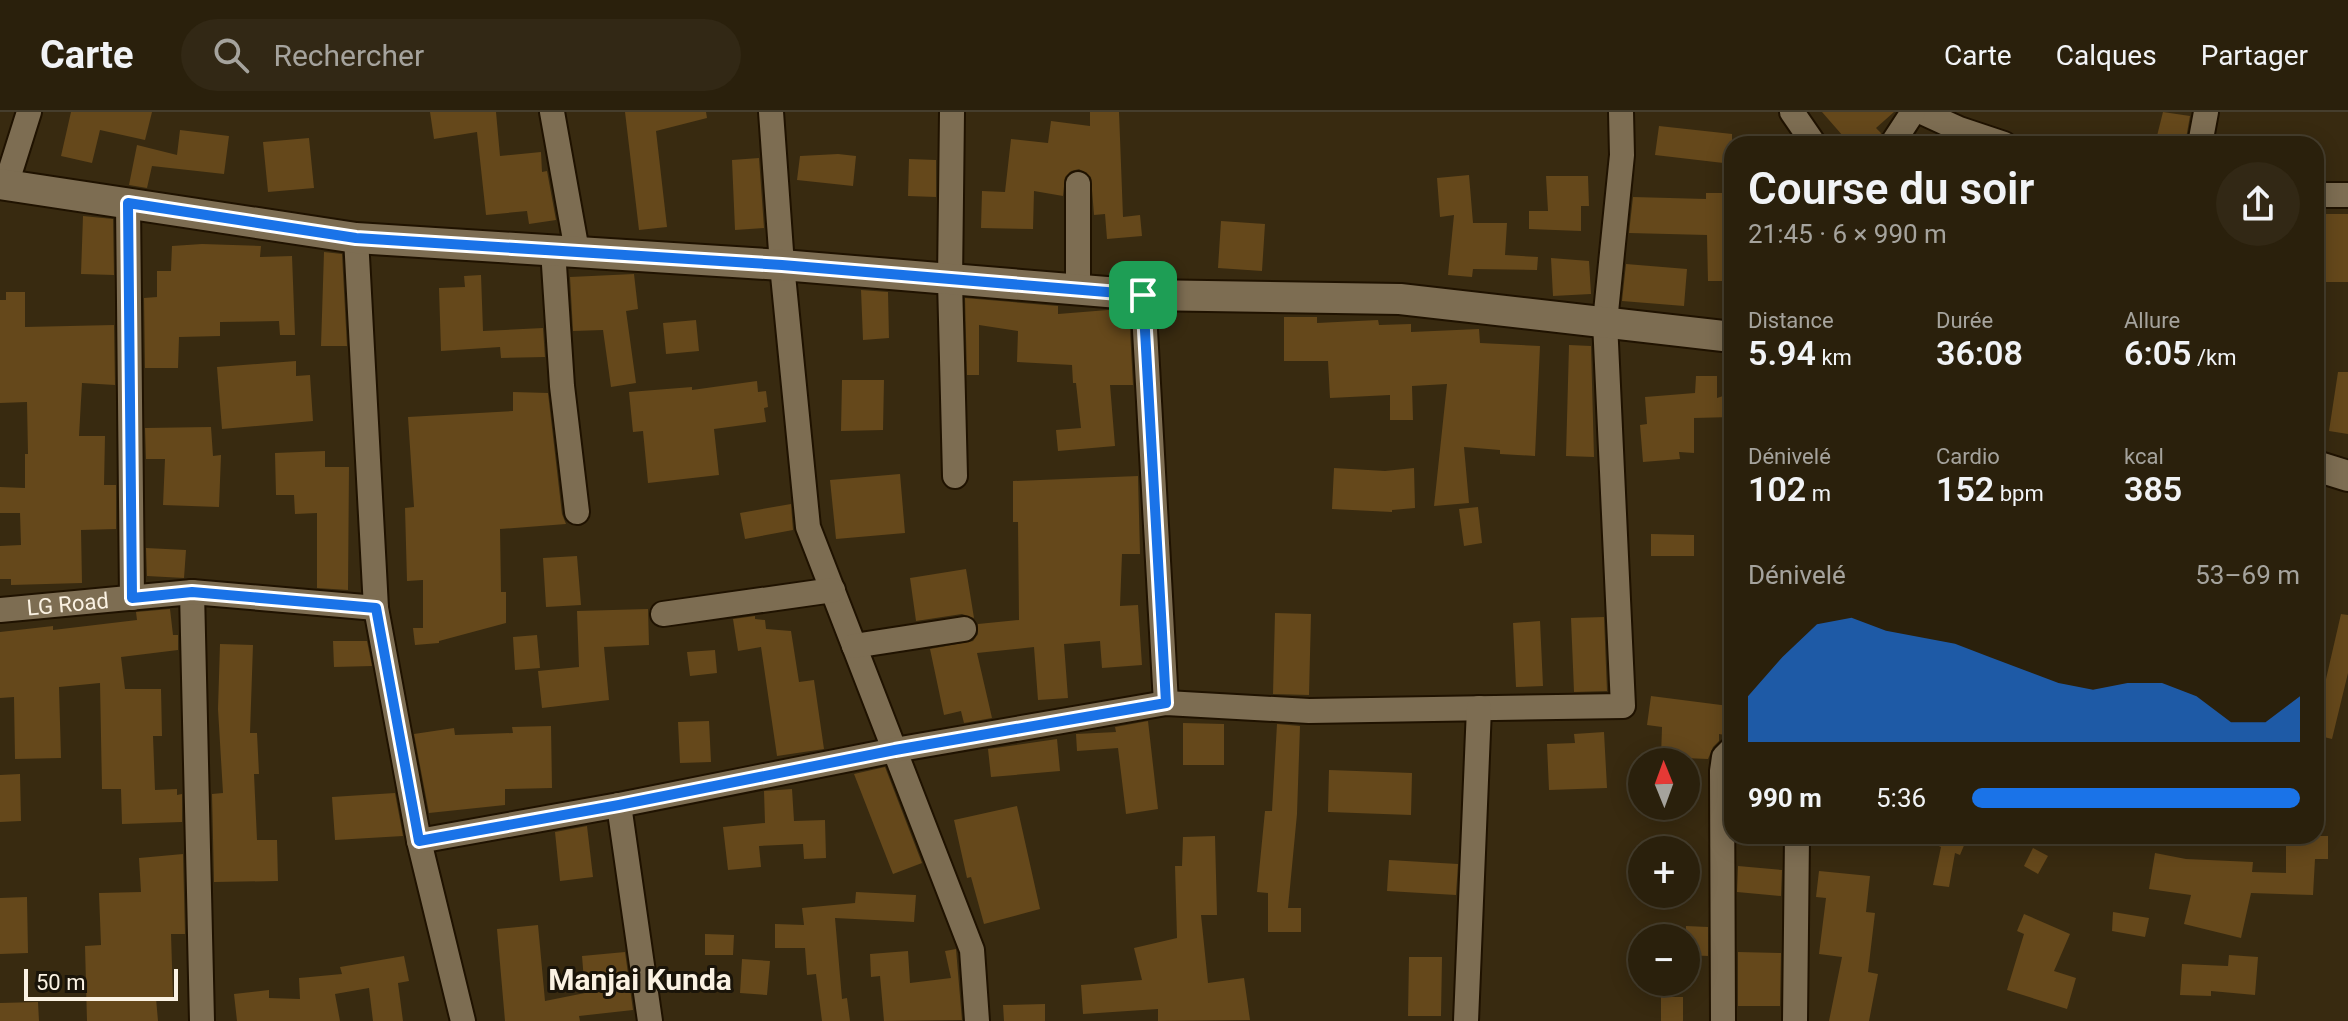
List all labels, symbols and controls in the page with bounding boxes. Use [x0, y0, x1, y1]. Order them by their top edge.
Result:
search box [181, 19, 741, 91]
text: Carte [40, 33, 133, 77]
icon: search [209, 33, 253, 77]
text: Rechercher [273, 38, 424, 73]
text: Carte [1944, 39, 2012, 72]
text: Calques [2056, 39, 2157, 72]
text: Partager [2201, 39, 2308, 72]
button: share [2216, 162, 2300, 246]
text: Course du soir [1748, 163, 2034, 215]
text: 21:45 · 6 × 990 m [1748, 219, 1947, 249]
pin [1109, 261, 1177, 329]
icon: arrive [1121, 273, 1165, 317]
text: Distance [1748, 308, 1834, 333]
text: Durée [1936, 308, 1993, 333]
text: Allure [2124, 308, 2180, 333]
text: 5.94 [1748, 333, 1816, 373]
text: 36:08 [1936, 333, 2023, 373]
text: 6:05 [2124, 333, 2192, 373]
text: km [1816, 345, 1852, 370]
text: /km [2192, 345, 2237, 370]
text: Dénivelé [1748, 444, 1831, 469]
text: Cardio [1936, 444, 2000, 469]
text: kcal [2124, 444, 2164, 469]
text: 102 [1748, 469, 1806, 509]
text: 152 [1936, 469, 1994, 509]
text: 385 [2124, 469, 2182, 509]
text: m [1806, 481, 1831, 506]
text: bpm [1994, 481, 2044, 506]
text: Dénivelé [1748, 560, 1846, 590]
text: 53–69 m [2195, 560, 2300, 590]
street label: LG Road [26, 588, 110, 620]
north arrow [1628, 748, 1700, 820]
map controls [1628, 748, 1700, 996]
text: 990 m [1748, 783, 1822, 813]
text: 5:36 [1876, 783, 1926, 813]
button: + [1628, 836, 1700, 908]
button: − [1628, 924, 1700, 996]
district label: Manjai Kunda [548, 962, 732, 997]
scale bar [24, 965, 178, 1001]
text: 50 m [36, 970, 85, 995]

